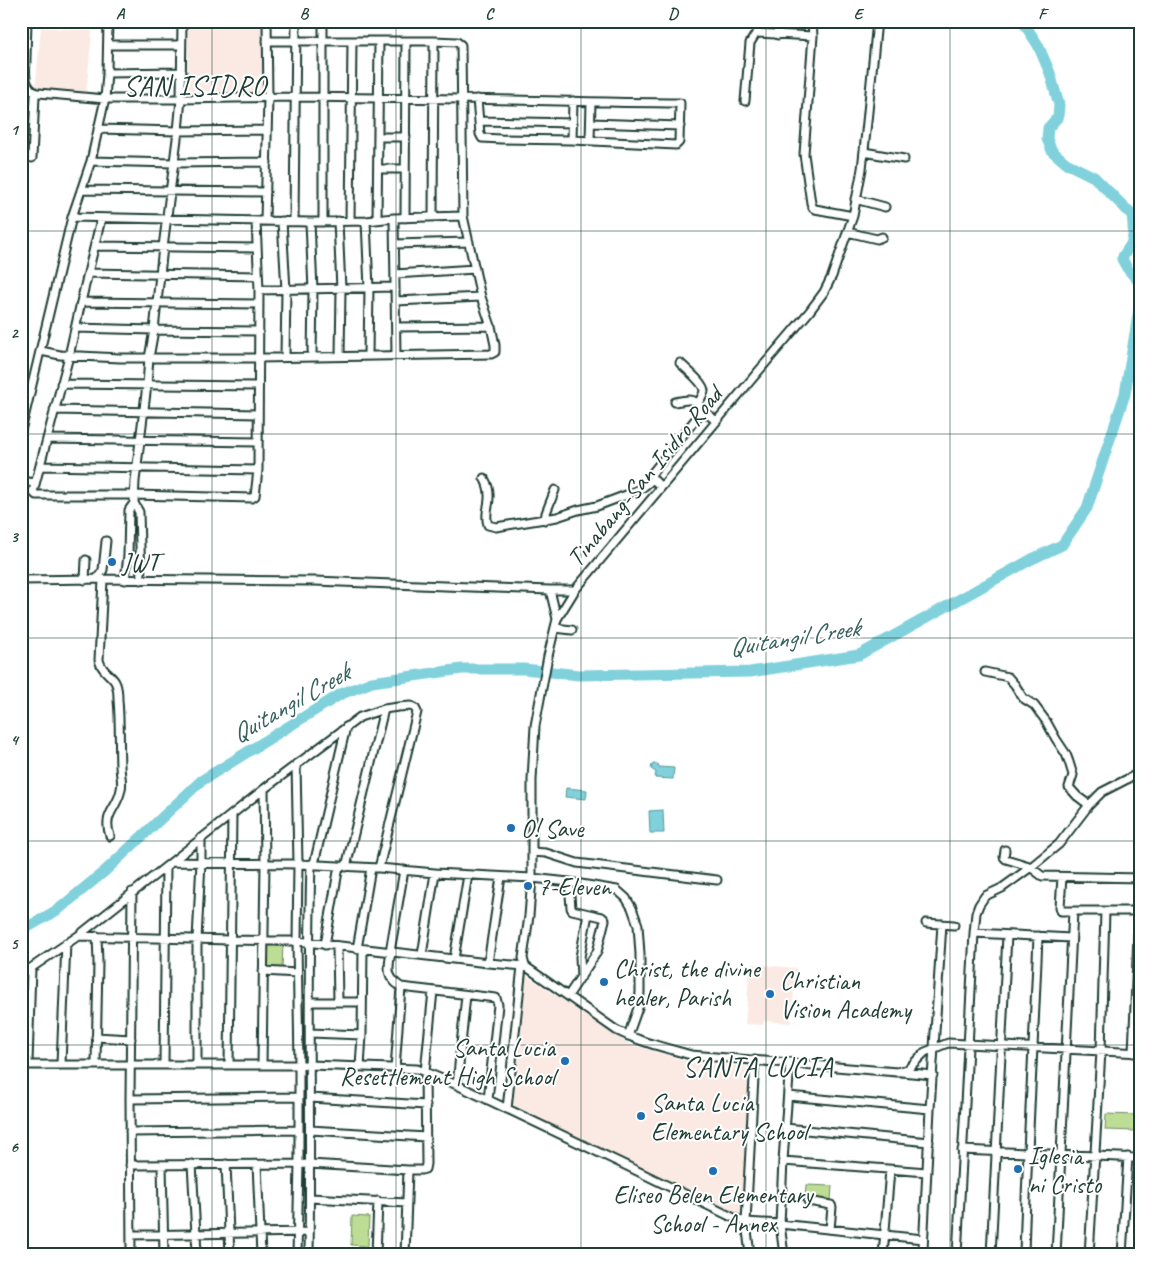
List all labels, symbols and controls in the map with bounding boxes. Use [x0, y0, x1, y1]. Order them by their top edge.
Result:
text: A [116, 4, 126, 24]
text: B [300, 4, 310, 24]
text: C [485, 4, 495, 24]
text: D [668, 4, 679, 24]
text: E [854, 4, 865, 24]
text: F [1038, 4, 1049, 24]
district label: SAN ISIDRO [123, 68, 269, 103]
text: 1 [10, 120, 19, 140]
text: 2 [10, 323, 19, 343]
street label: Tinabang-San Isidro Road [560, 377, 732, 573]
text: 3 [10, 527, 19, 547]
place label: JWT [121, 547, 166, 579]
marker: JWT [106, 556, 118, 568]
water label: Quitangil Creek [727, 610, 867, 664]
water label: Quitangil Creek [225, 654, 360, 751]
text: 4 [10, 730, 19, 750]
place label: O! Save [521, 813, 585, 845]
marker: O! Save [505, 822, 517, 834]
place label: 7-Eleven [538, 871, 612, 903]
marker: 7-Eleven [522, 880, 534, 892]
text: 5 [11, 934, 20, 954]
place label: Christ, the divine healer, Parish [614, 953, 761, 1014]
place label: Christian Vision Academy [780, 965, 913, 1026]
marker: Christ, the divine healer, Parish [598, 976, 610, 988]
marker: Christian Vision Academy [764, 988, 776, 1000]
place label: Santa Lucia Resettlement High School [340, 1032, 560, 1093]
district label: SANTA LUCIA [683, 1049, 834, 1084]
marker: Santa Lucia Resettlement High School [559, 1055, 571, 1067]
place label: Santa Lucia Elementary School [651, 1087, 812, 1148]
marker: Santa Lucia Elementary School [635, 1110, 647, 1122]
text: 6 [10, 1137, 19, 1157]
place label: Iglesia ni Cristo [1028, 1140, 1102, 1201]
marker: Iglesia ni Cristo [1012, 1163, 1024, 1175]
marker: Eliseo Belen Elementary School - Annex [707, 1165, 719, 1177]
place label: Eliseo Belen Elementary School - Annex [613, 1179, 815, 1240]

